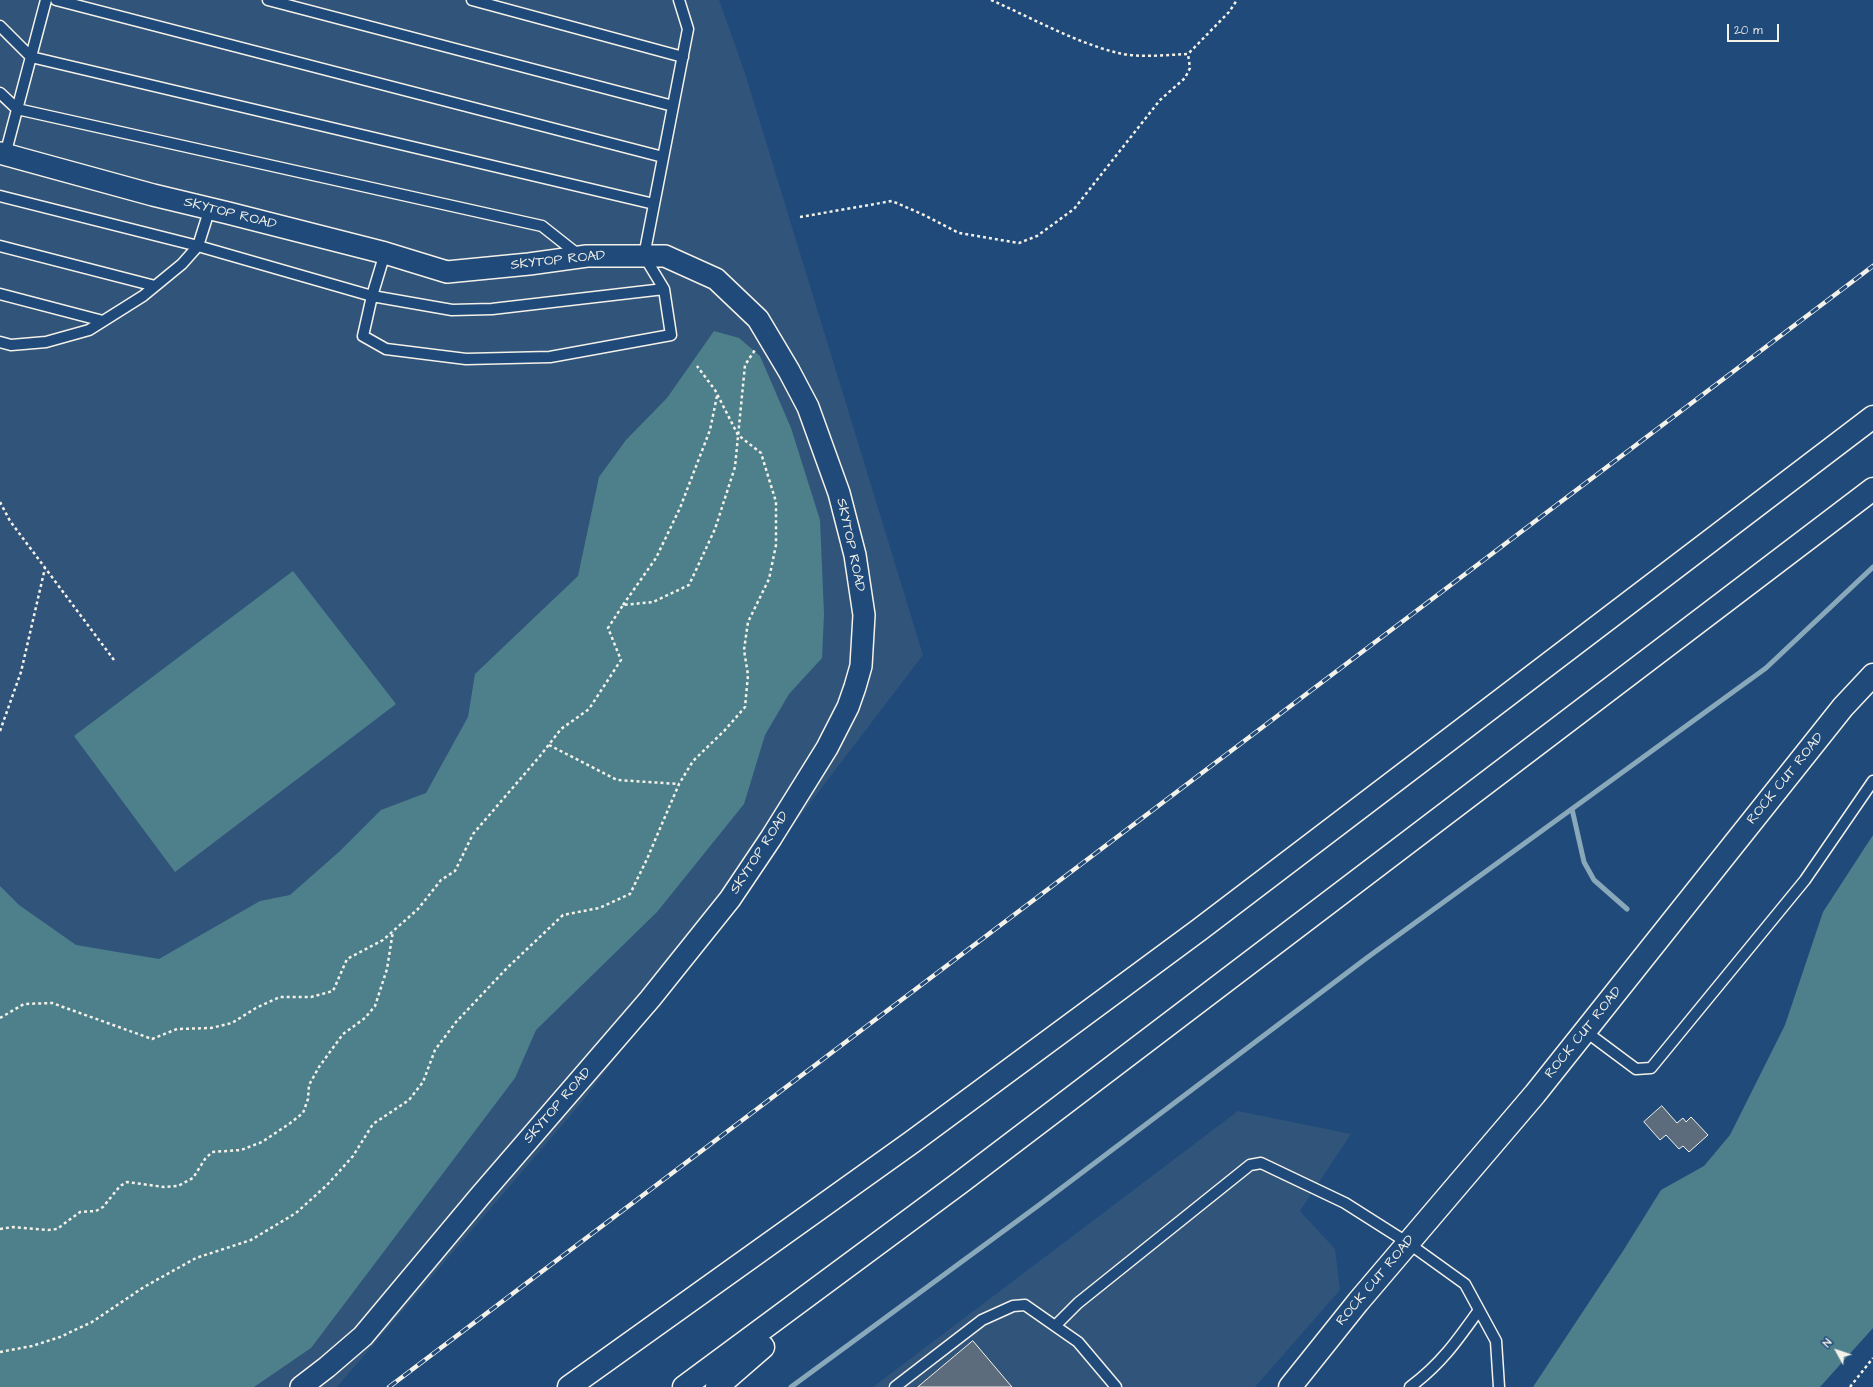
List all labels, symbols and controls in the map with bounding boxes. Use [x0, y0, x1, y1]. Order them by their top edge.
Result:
scale bar [1729, 16, 1781, 42]
text: 20 m [1734, 22, 1763, 39]
street label: SKYTOP ROAD [182, 194, 278, 234]
street label: SKYTOP ROAD [510, 248, 606, 274]
street label: SKYTOP ROAD [832, 497, 868, 593]
street label: ROCK CUT ROAD [1744, 730, 1828, 828]
street label: SKYTOP ROAD [727, 809, 793, 897]
street label: ROCK CUT ROAD [1542, 984, 1626, 1082]
street label: SKYTOP ROAD [521, 1065, 595, 1147]
street label: ROCK CUT ROAD [1333, 1232, 1419, 1330]
north arrow [1817, 1331, 1857, 1371]
text: N [1819, 1335, 1835, 1350]

